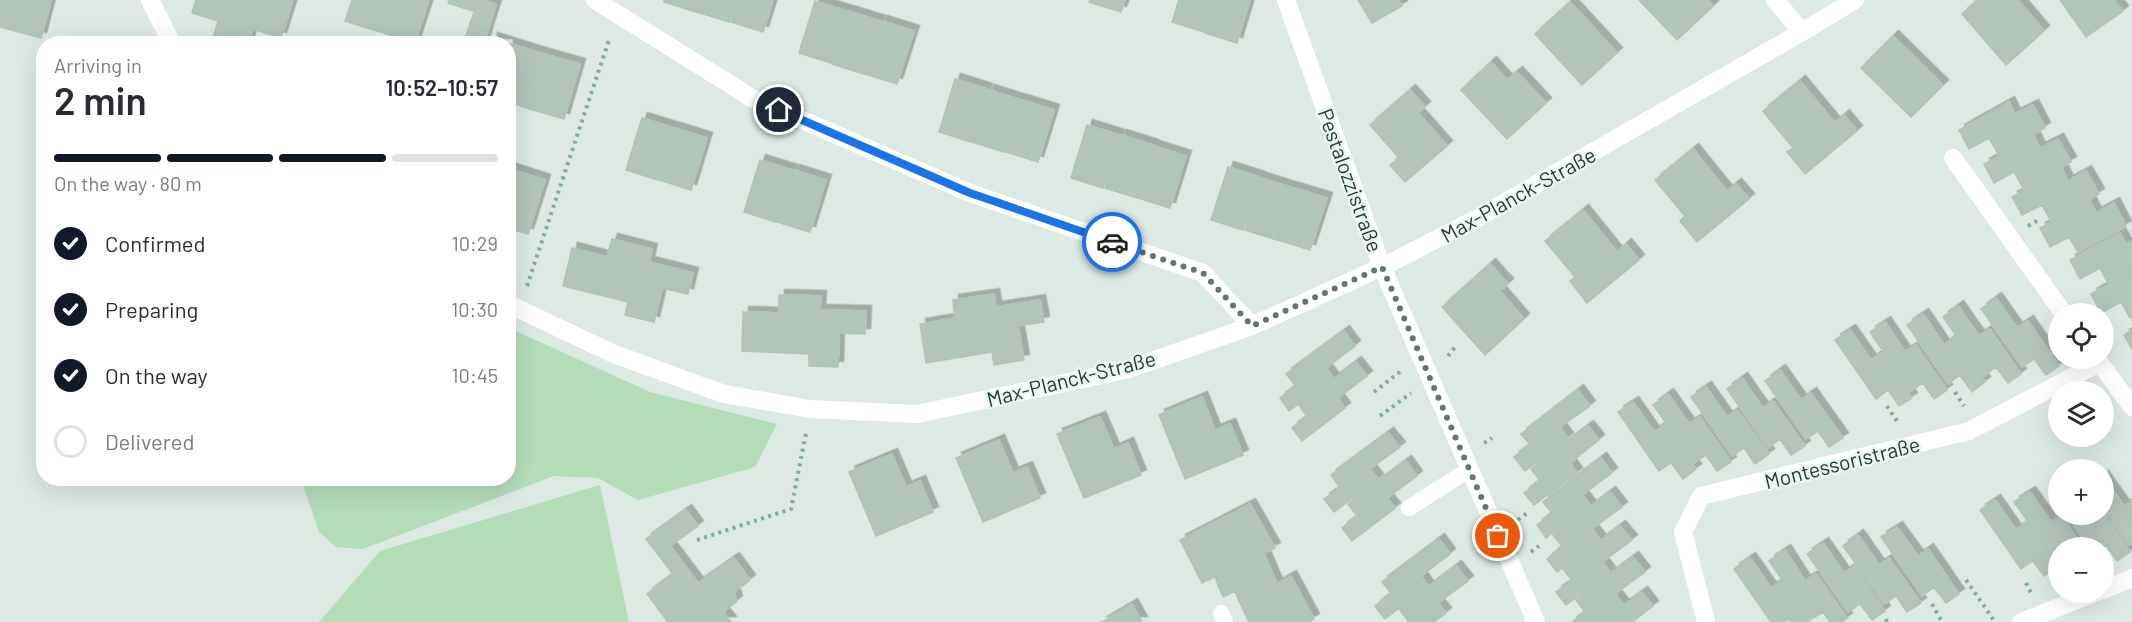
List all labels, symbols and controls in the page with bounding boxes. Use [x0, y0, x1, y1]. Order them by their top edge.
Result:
text: Arriving in [54, 53, 142, 77]
text: 10:52–10:57 [385, 74, 498, 100]
text: 2 min [54, 76, 147, 123]
pin [753, 84, 804, 135]
icon: home [762, 93, 795, 126]
street label: Pestalozzistraße [1313, 105, 1389, 255]
street label: Max-Planck-Straße [1436, 141, 1600, 247]
text: On the way · 80 m [54, 171, 202, 195]
courier [1082, 212, 1142, 272]
icon: car [1096, 226, 1129, 259]
icon: check [54, 227, 87, 260]
text: Confirmed [105, 230, 205, 256]
text: 10:29 [452, 231, 498, 255]
icon: check [54, 293, 87, 326]
text: Preparing [105, 296, 198, 322]
text: 10:30 [451, 297, 498, 321]
map controls [2048, 303, 2114, 603]
button: locate [2048, 303, 2114, 369]
street label: Max-Planck-Straße [984, 345, 1158, 411]
icon: check [54, 359, 87, 392]
text: On the way [105, 362, 208, 388]
text: 10:45 [452, 363, 498, 387]
button: layers [2048, 381, 2114, 447]
text: Delivered [105, 428, 194, 454]
street label: Montessoristraße [1762, 431, 1922, 493]
button: + [2048, 459, 2114, 525]
pin [1472, 510, 1523, 561]
icon: bag [1481, 519, 1514, 552]
button: − [2048, 537, 2114, 603]

